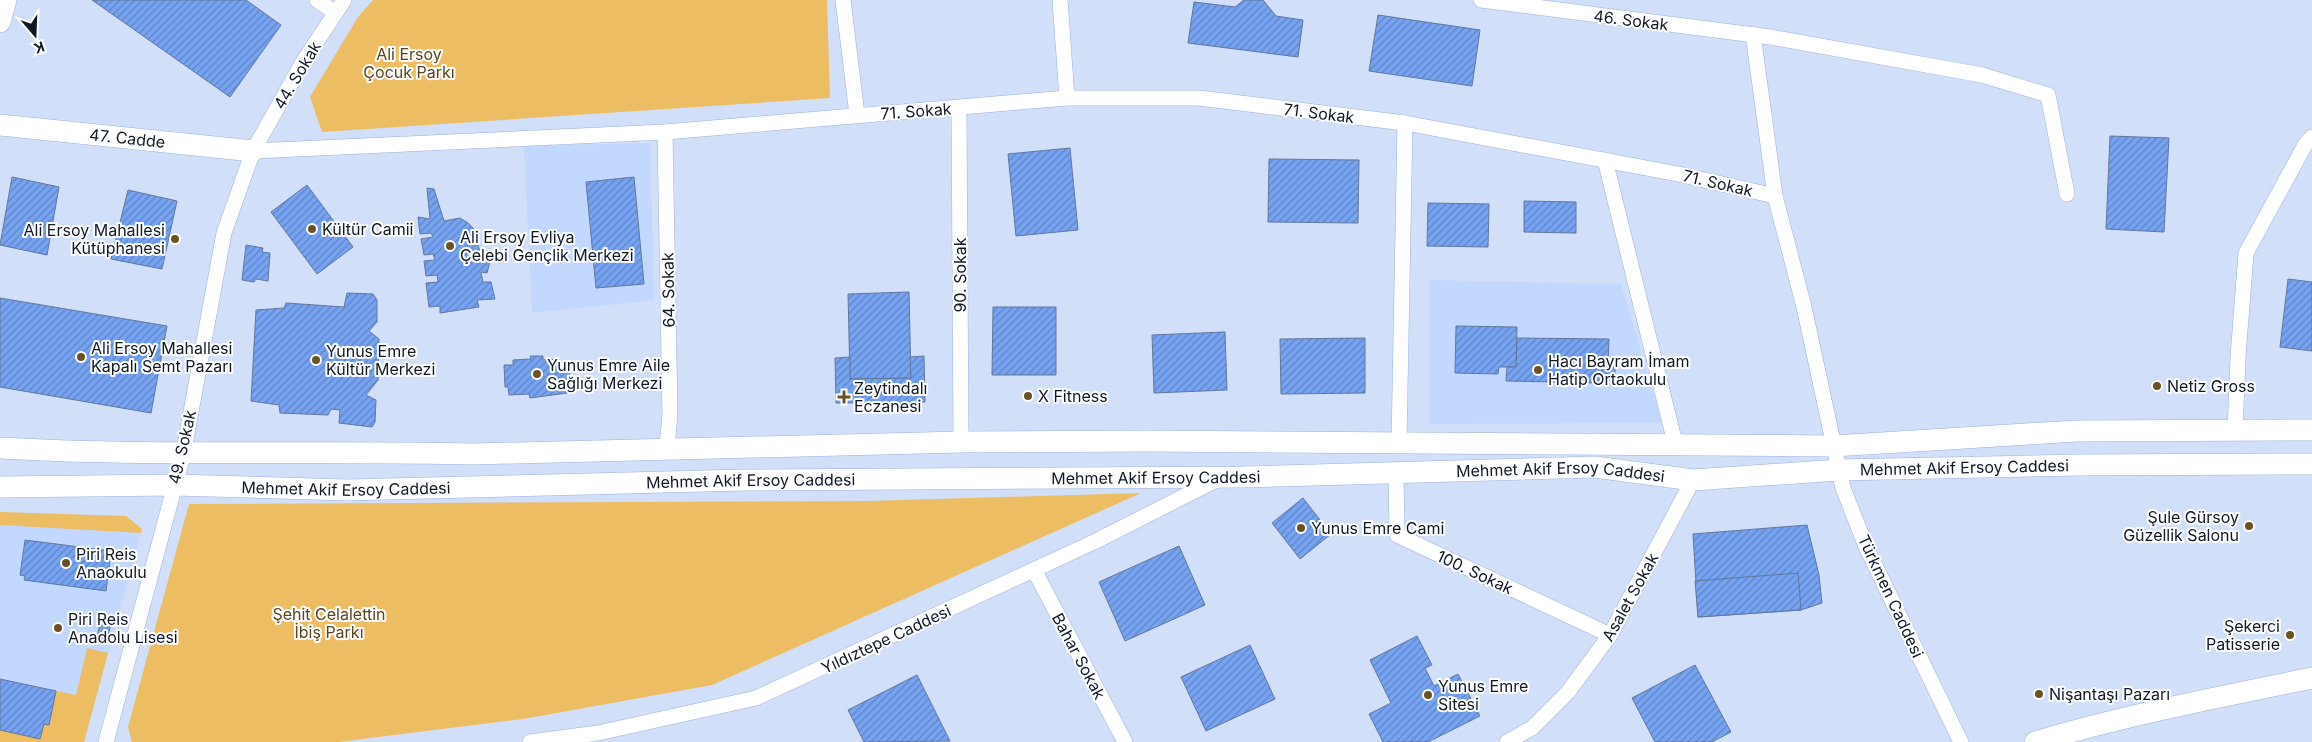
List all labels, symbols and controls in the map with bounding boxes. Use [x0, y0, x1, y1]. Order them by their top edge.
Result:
street label: 46. Sokak [1592, 5, 1670, 35]
north arrow [10, 10, 60, 60]
street label: 44. Sokak [269, 37, 325, 113]
text: K [32, 38, 47, 57]
park label: Ali Ersoy Çocuk Parkı [363, 44, 455, 82]
street label: 71. Sokak [880, 99, 952, 123]
street label: 71. Sokak [1283, 99, 1356, 127]
street label: 47. Cadde [88, 124, 166, 152]
street label: 71. Sokak [1681, 165, 1755, 201]
place label: Kültür Camii [322, 219, 413, 239]
place label: Ali Ersoy Mahallesi Kütüphanesi [24, 220, 165, 258]
marker: Kültür Camii [306, 223, 318, 235]
place label: Ali Ersoy Evliya Çelebi Gençlik Merkezi [460, 227, 634, 265]
marker: Ali Ersoy Mahallesi Kütüphanesi [169, 233, 181, 245]
street label: 90. Sokak [950, 237, 970, 313]
marker: Ali Ersoy Evliya Çelebi Gençlik Merkezi [444, 240, 456, 252]
street label: 64. Sokak [657, 252, 679, 328]
place label: Ali Ersoy Mahallesi Kapalı Semt Pazarı [91, 338, 232, 376]
place label: Yunus Emre Kültür Merkezi [326, 341, 435, 379]
marker: Ali Ersoy Mahallesi Kapalı Semt Pazarı [75, 351, 87, 363]
place label: Hacı Bayram İmam Hatip Ortaokulu [1548, 351, 1689, 389]
marker: Yunus Emre Kültür Merkezi [310, 354, 322, 366]
place label: Yunus Emre Aile Sağlığı Merkezi [547, 355, 670, 393]
marker: Hacı Bayram İmam Hatip Ortaokulu [1532, 364, 1544, 376]
marker: Yunus Emre Aile Sağlığı Merkezi [531, 368, 543, 380]
place label: Netiz Gross [2167, 376, 2255, 396]
place label: Zeytindalı Eczanesi [854, 378, 927, 416]
marker: Netiz Gross [2151, 380, 2163, 392]
place label: X Fitness [1038, 386, 1108, 406]
marker: X Fitness [1022, 390, 1034, 402]
marker: Zeytindalı Eczanesi [838, 391, 850, 403]
street label: 49. Sokak [164, 408, 200, 486]
street label: Mehmet Akif Ersoy Caddesi [1860, 455, 2069, 480]
street label: Mehmet Akif Ersoy Caddesi [1456, 457, 1666, 486]
street label: Mehmet Akif Ersoy Caddesi [1051, 466, 1261, 488]
street label: Mehmet Akif Ersoy Caddesi [646, 469, 855, 492]
street label: Mehmet Akif Ersoy Caddesi [241, 477, 451, 500]
place label: Şule Gürsoy Güzellik Salonu [2123, 507, 2239, 545]
place label: Yunus Emre Cami [1311, 518, 1444, 538]
marker: Şule Gürsoy Güzellik Salonu [2243, 520, 2255, 532]
marker: Yunus Emre Cami [1295, 522, 1307, 534]
street label: Türkmen Caddesi [1854, 531, 1928, 661]
place label: Piri Reis Anaokulu [76, 544, 147, 582]
street label: 100. Sokak [1434, 546, 1516, 598]
street label: Asalet Sokak [1598, 549, 1663, 645]
marker: Piri Reis Anaokulu [60, 557, 72, 569]
street label: Yıldıztepe Caddesi [818, 600, 954, 678]
park label: Şehit Celalettin İbiş Parkı [272, 604, 386, 642]
place label: Piri Reis Anadolu Lisesi [68, 609, 178, 647]
street label: Bahar Sokak [1048, 609, 1110, 703]
place label: Şekerci Patisserie [2206, 616, 2280, 654]
marker: Piri Reis Anadolu Lisesi [52, 622, 64, 634]
marker: Şekerci Patisserie [2284, 629, 2296, 641]
place label: Yunus Emre Sitesi [1438, 676, 1528, 714]
place label: Nişantaşı Pazarı [2049, 684, 2170, 704]
marker: Nişantaşı Pazarı [2033, 688, 2045, 700]
marker: Yunus Emre Sitesi [1422, 689, 1434, 701]

